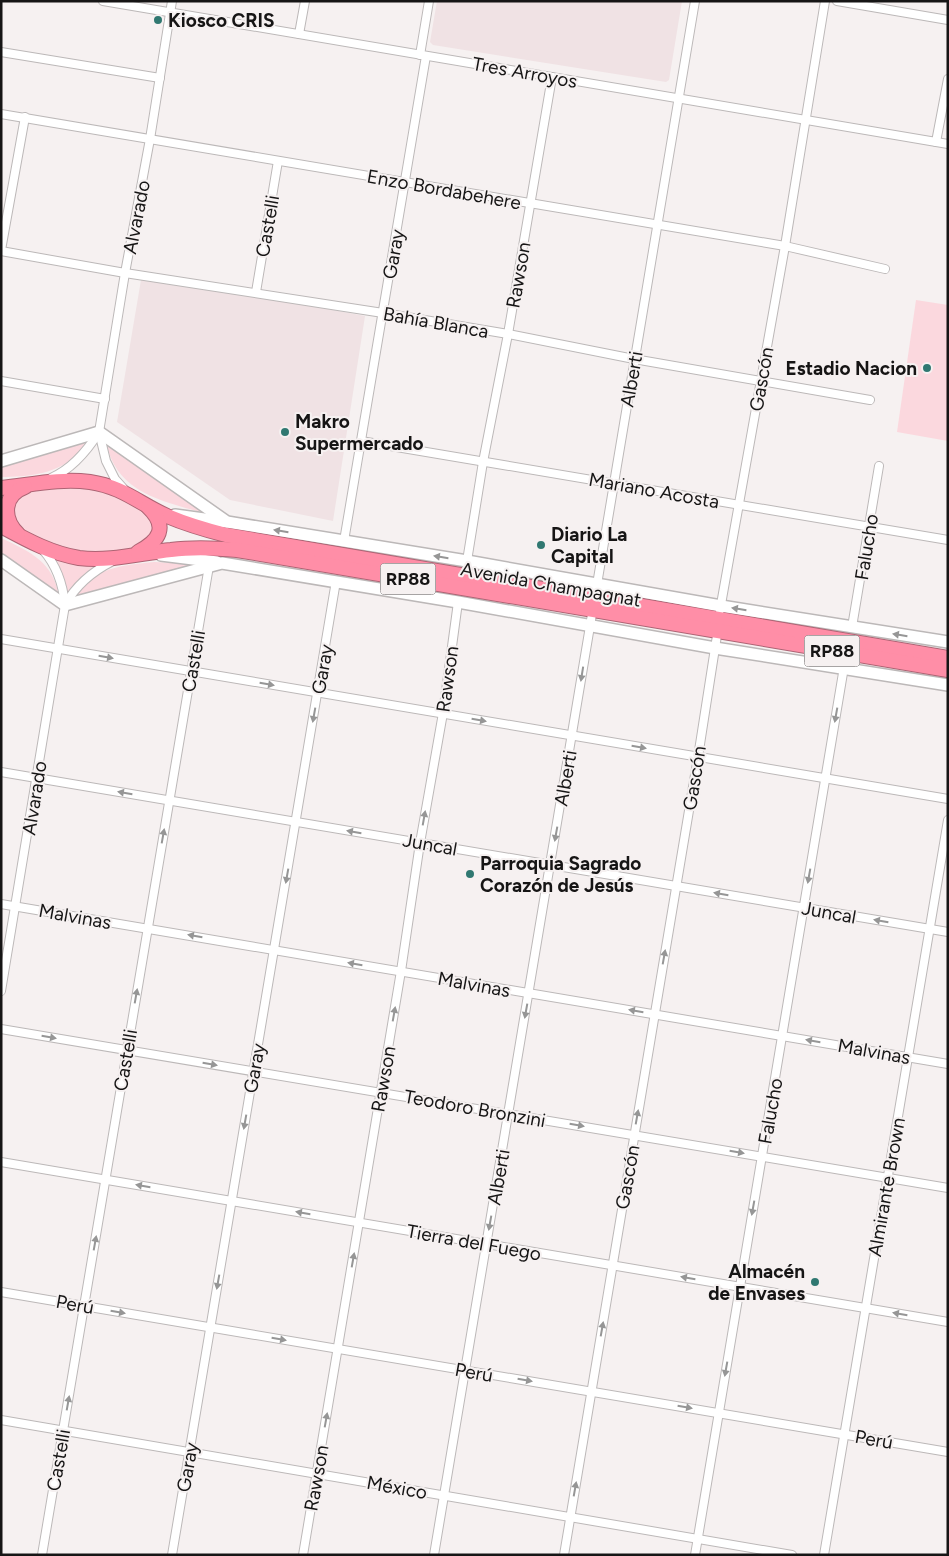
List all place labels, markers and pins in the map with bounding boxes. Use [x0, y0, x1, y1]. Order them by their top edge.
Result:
place label: Kiosco CRIS [168, 9, 275, 32]
marker: Kiosco CRIS [152, 14, 164, 26]
place label: Estadio Nacion [786, 357, 917, 380]
marker: Estadio Nacion [921, 362, 933, 374]
place label: Makro Supermercado [295, 410, 424, 455]
marker: Makro Supermercado [279, 426, 291, 438]
place label: Diario La Capital [551, 523, 627, 568]
marker: Diario La Capital [535, 539, 547, 551]
place label: Parroquia Sagrado Corazón de Jesús [480, 852, 641, 897]
marker: Parroquia Sagrado Corazón de Jesús [464, 868, 476, 880]
place label: Almacén de Envases [708, 1260, 805, 1305]
marker: Almacén de Envases [809, 1276, 821, 1288]

